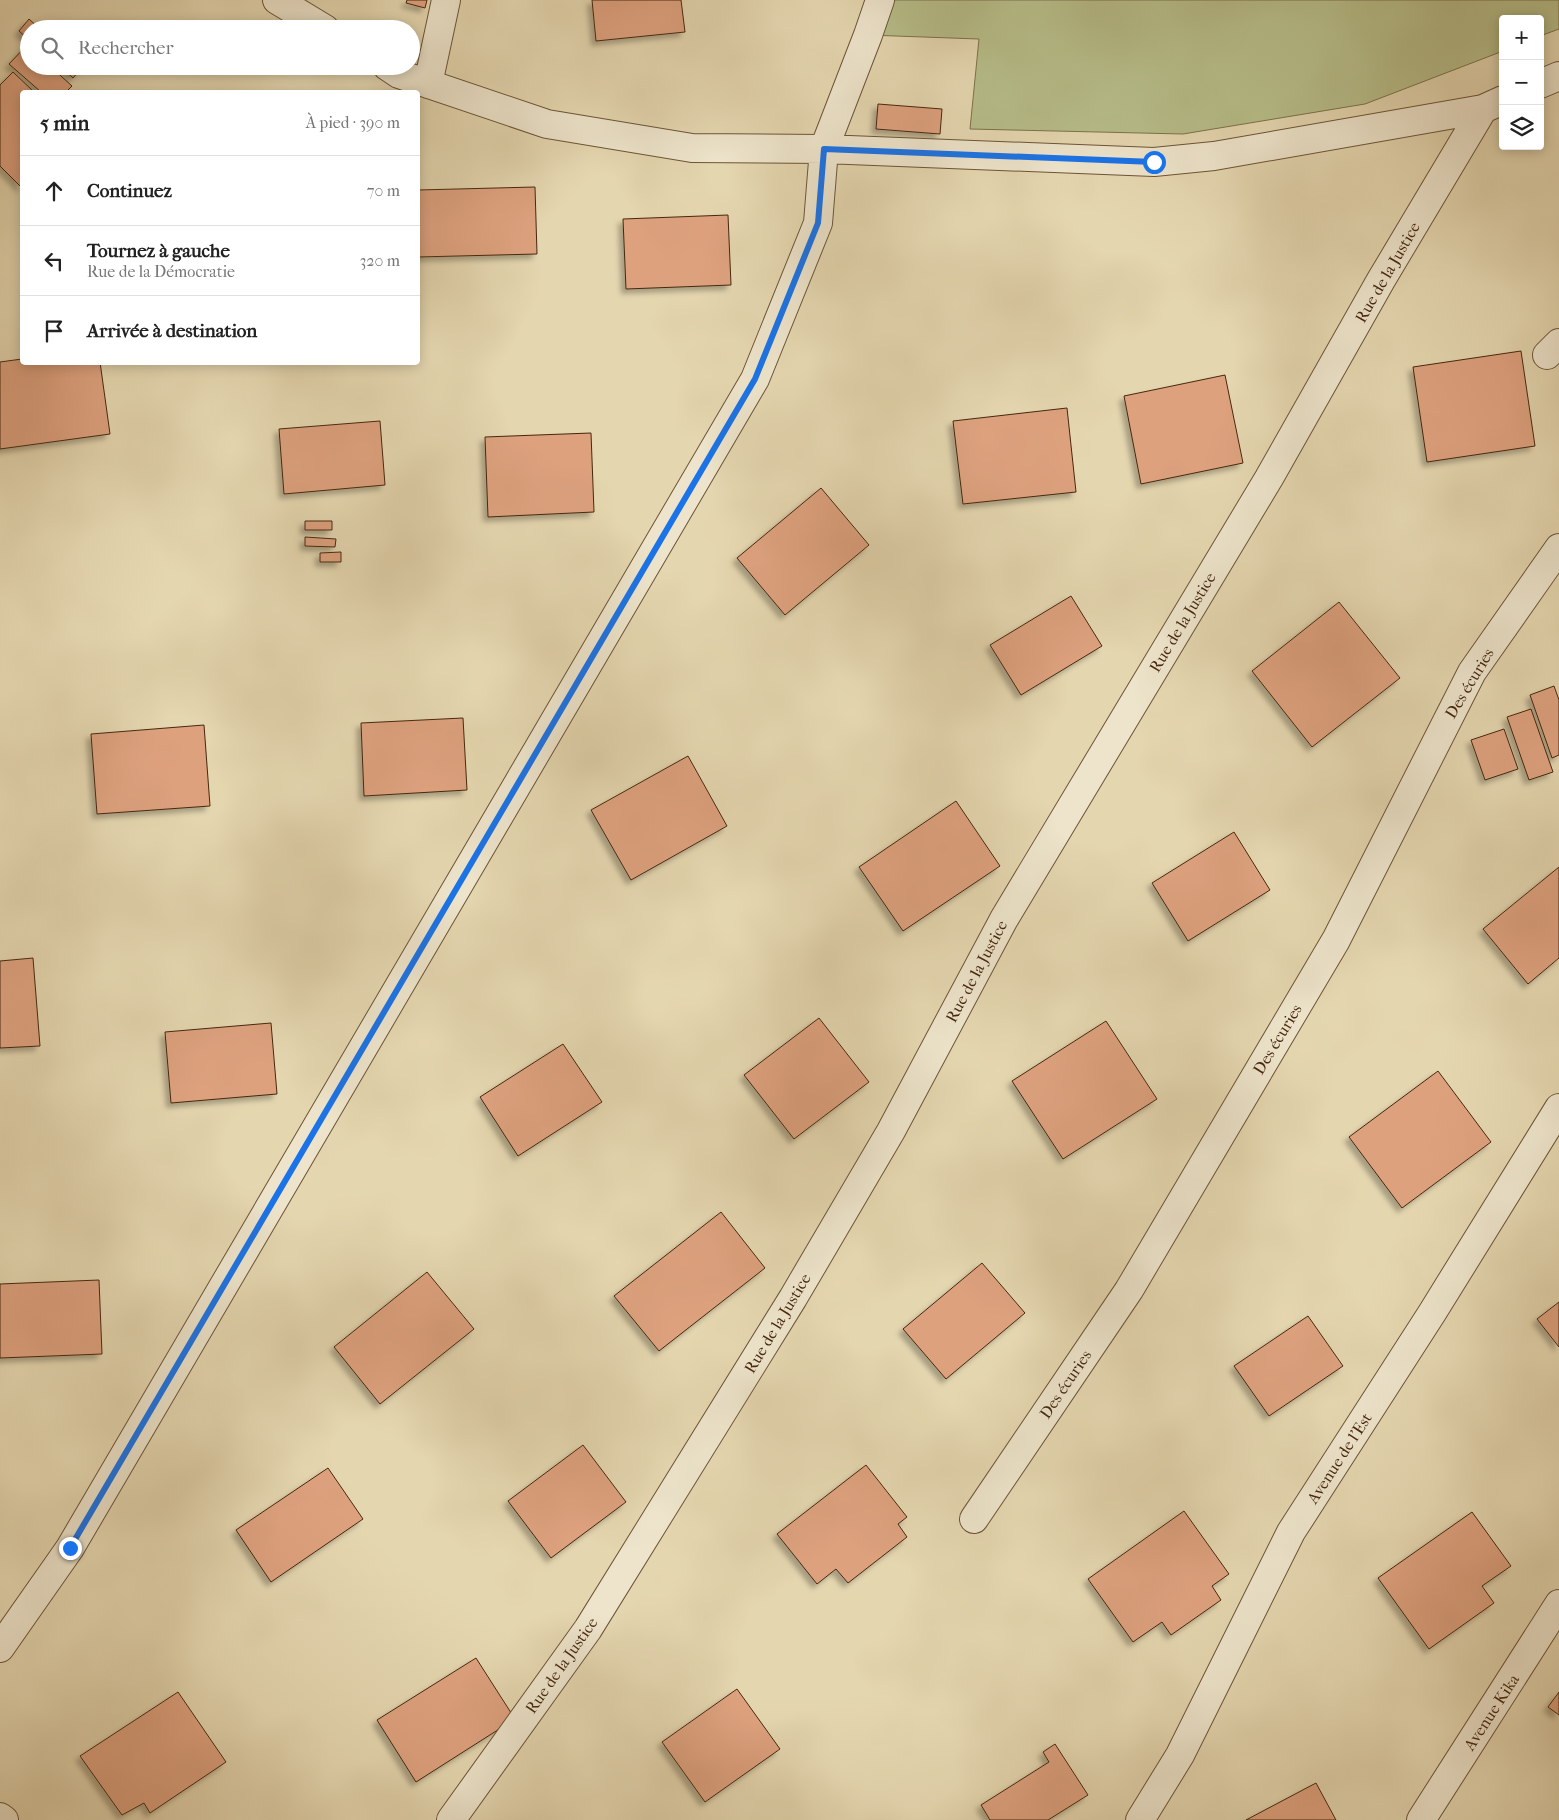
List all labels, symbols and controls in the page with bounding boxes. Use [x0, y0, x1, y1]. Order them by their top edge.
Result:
map controls [1499, 15, 1544, 150]
button: + [1499, 15, 1544, 60]
search box [20, 20, 420, 75]
icon: search [38, 34, 66, 62]
text: Rechercher [78, 37, 174, 59]
button: − [1499, 60, 1544, 105]
button: layers [1499, 105, 1544, 150]
text: 5 min [40, 111, 89, 135]
text: À pied · 390 m [306, 113, 400, 132]
route start [1143, 151, 1166, 174]
icon: ahead [40, 177, 68, 205]
text: Continuez [87, 180, 172, 202]
text: 70 m [367, 181, 400, 200]
street label: Rue de la Justice [1351, 218, 1424, 326]
text: Tournez à gauche [87, 240, 230, 262]
icon: left [40, 247, 68, 275]
text: 320 m [360, 251, 400, 270]
text: Rue de la Démocratie [87, 262, 235, 281]
icon: arrive [40, 317, 68, 345]
text: Arrivée à destination [87, 320, 257, 342]
street label: Rue de la Justice [1145, 569, 1220, 676]
street label: Des écuries [1441, 645, 1498, 722]
street label: Rue de la Justice [942, 917, 1011, 1026]
street label: Des écuries [1249, 1001, 1306, 1078]
street label: Rue de la Justice [740, 1270, 815, 1377]
street label: Des écuries [1036, 1346, 1095, 1422]
street label: Avenue de l'Est [1302, 1409, 1376, 1508]
route end [59, 1537, 82, 1560]
street label: Rue de la Justice [521, 1613, 602, 1717]
street label: Avenue Kika [1459, 1670, 1523, 1755]

